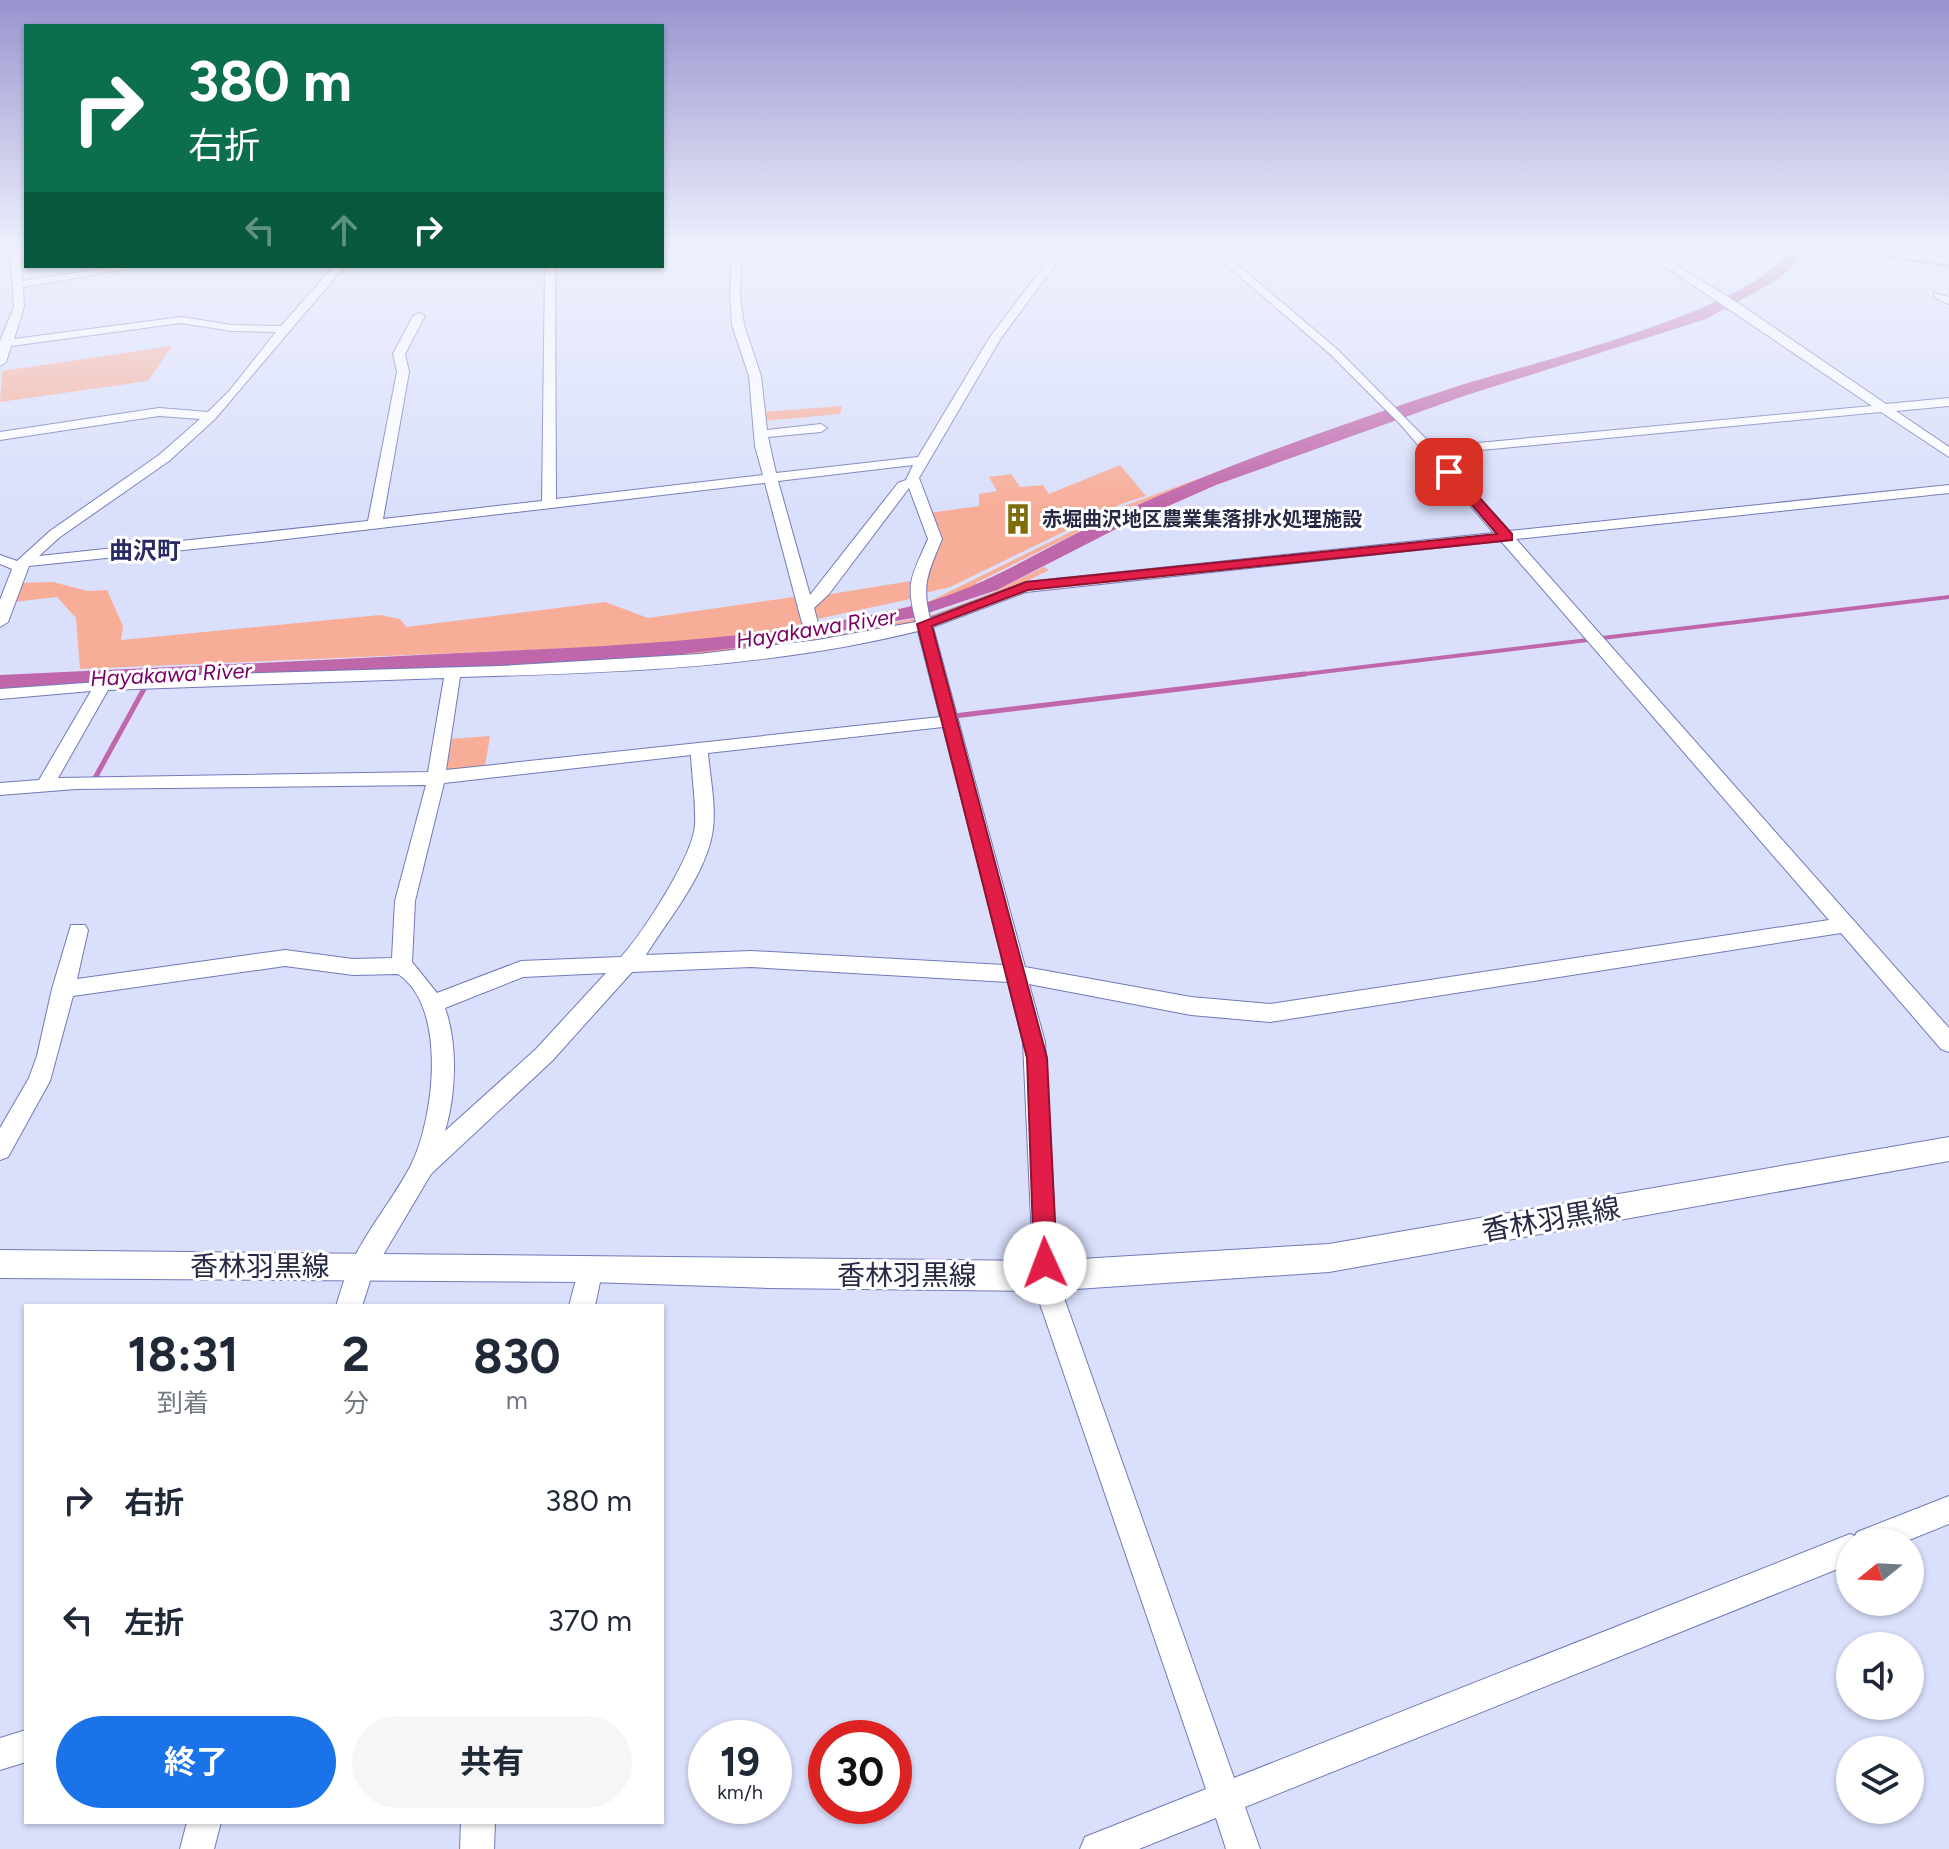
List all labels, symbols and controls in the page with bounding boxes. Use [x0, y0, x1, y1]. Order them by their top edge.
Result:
text: 380 m [188, 48, 352, 115]
icon: right [56, 56, 160, 160]
text: 右折 [188, 124, 260, 167]
icon: left [238, 208, 282, 252]
icon: ahead [322, 208, 366, 252]
icon: right [406, 208, 450, 252]
pin [1415, 438, 1483, 506]
icon: arrive [1427, 450, 1471, 494]
building icon: 赤堀曲沢地区農業集落排水処理施設 [1001, 502, 1035, 536]
place label: 赤堀曲沢地区農業集落排水処理施設 [1042, 507, 1362, 531]
district label: 曲沢町 [109, 536, 181, 565]
water label: Hayakawa River [734, 602, 900, 654]
water label: Hayakawa River [89, 657, 254, 692]
street label: 香林羽黒線 [1479, 1190, 1623, 1248]
position arrow [1003, 1221, 1087, 1305]
street label: 香林羽黒線 [190, 1249, 330, 1283]
street label: 香林羽黒線 [837, 1258, 977, 1292]
text: 18:31 [128, 1325, 239, 1383]
text: 2 [342, 1325, 370, 1383]
text: 830 [473, 1327, 561, 1385]
text: m [506, 1384, 528, 1416]
text: 到着 [157, 1387, 209, 1419]
text: 分 [343, 1387, 369, 1419]
icon: right [56, 1478, 100, 1522]
text: 380 m [545, 1482, 632, 1519]
text: 右折 [124, 1484, 184, 1521]
north arrow [1836, 1528, 1924, 1616]
map controls [1836, 1528, 1924, 1824]
icon: left [56, 1598, 100, 1642]
text: 370 m [547, 1602, 632, 1639]
text: 左折 [124, 1604, 184, 1641]
button: sound [1836, 1632, 1924, 1720]
button: 終了 [56, 1716, 336, 1808]
button: 共有 [352, 1716, 632, 1808]
speed limit sign: 30 [808, 1720, 912, 1824]
button: layers [1836, 1736, 1924, 1824]
text: 19 [720, 1738, 760, 1786]
text: km/h [717, 1780, 763, 1804]

